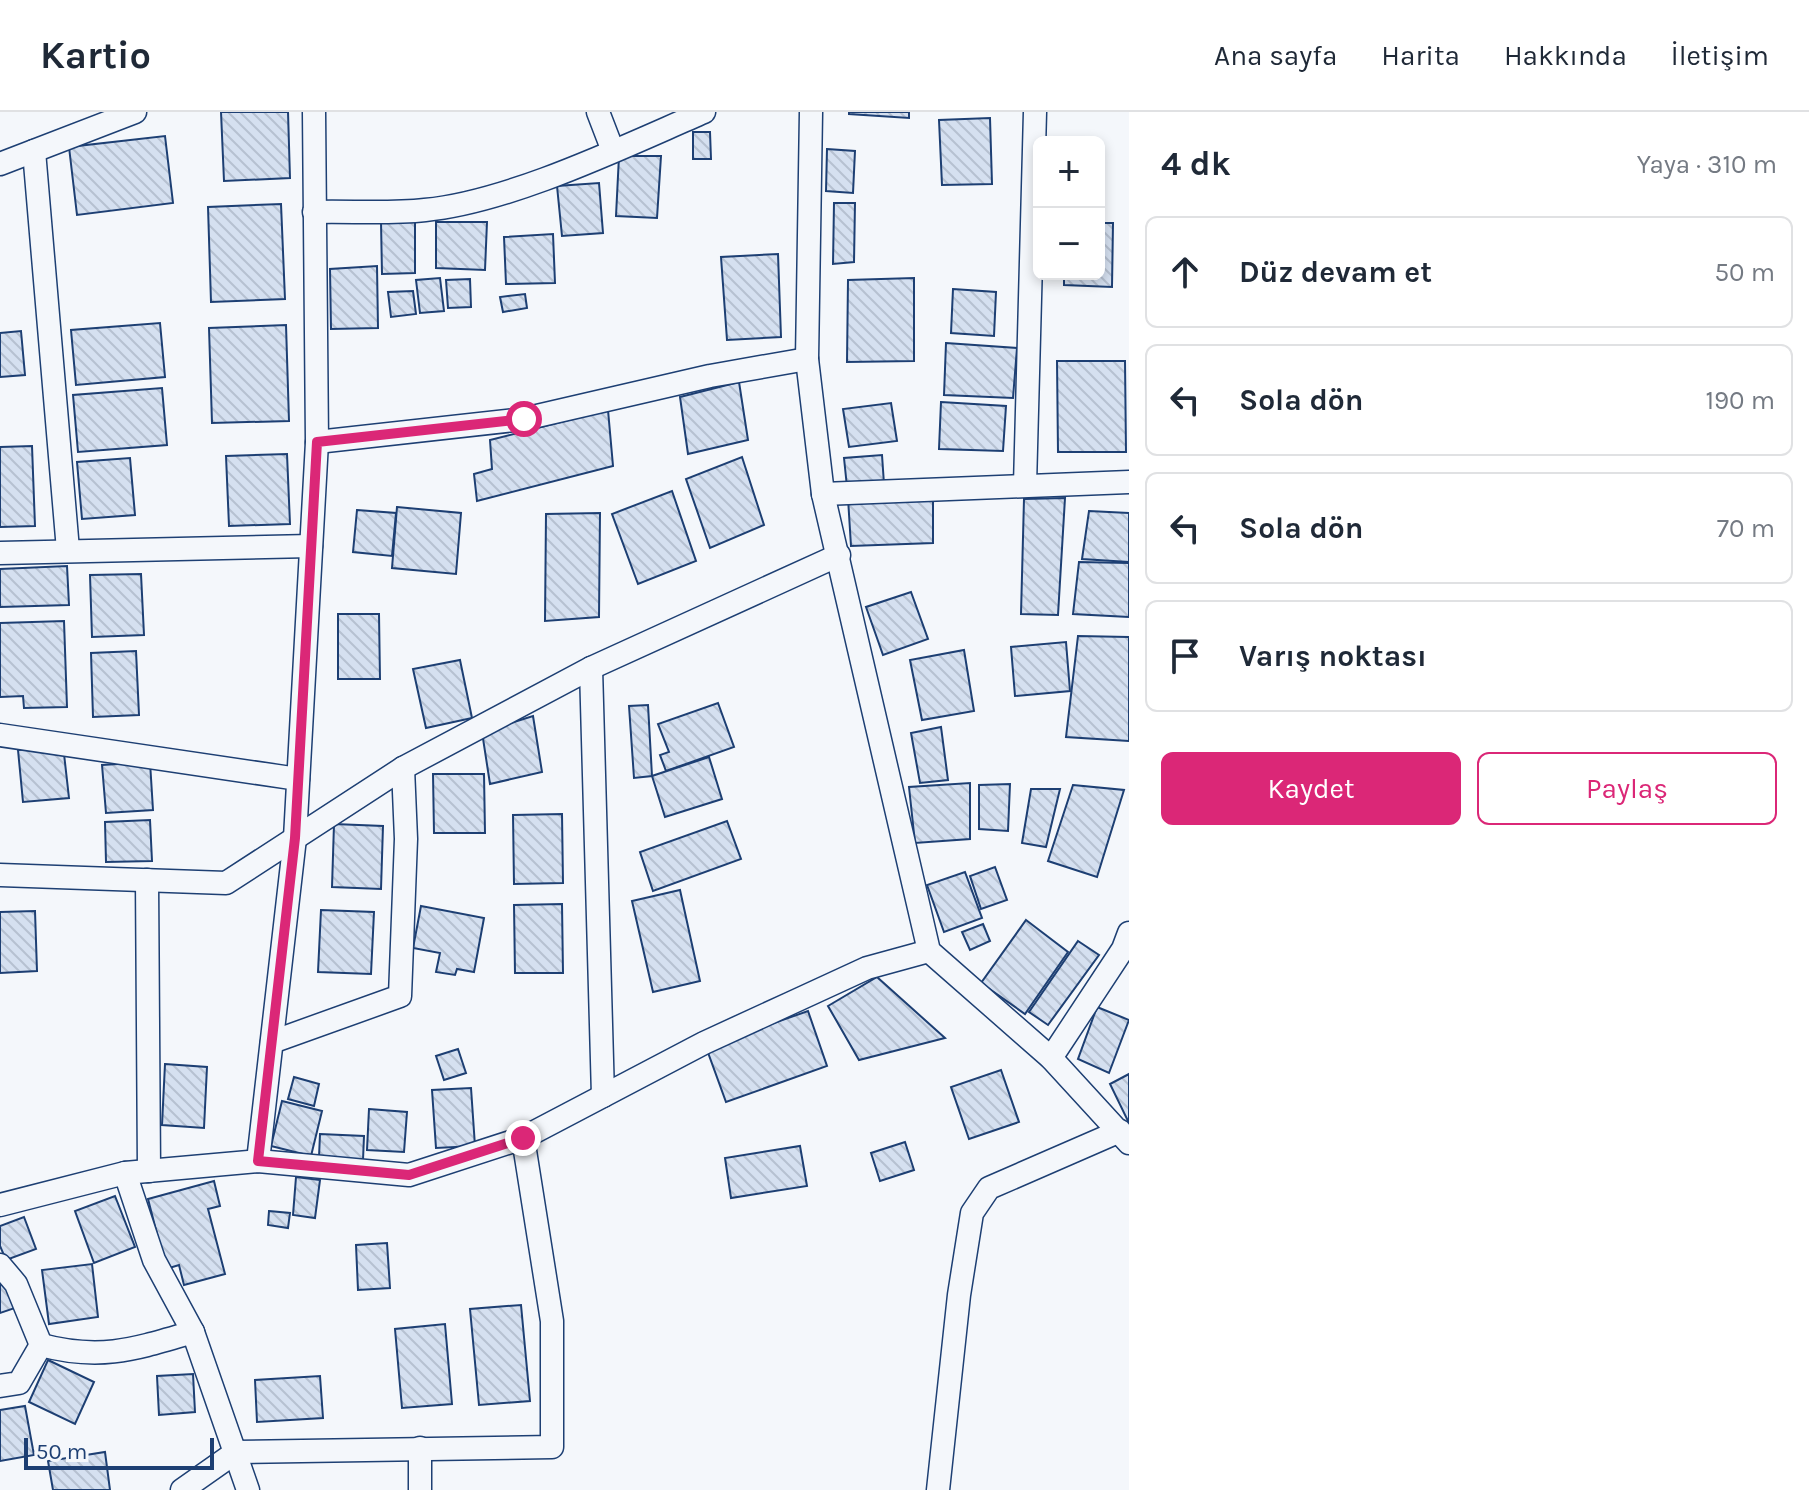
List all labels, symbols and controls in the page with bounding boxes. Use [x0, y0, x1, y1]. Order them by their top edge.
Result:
text: Kartio [40, 33, 151, 78]
text: Ana sayfa [1214, 39, 1337, 72]
text: Harita [1381, 39, 1460, 72]
text: Hakkında [1504, 39, 1627, 72]
text: İletişim [1671, 39, 1769, 72]
map controls [1033, 136, 1105, 280]
button: + [1033, 136, 1105, 208]
text: 4 dk [1161, 144, 1231, 184]
text: Yaya · 310 m [1637, 149, 1777, 180]
button: − [1033, 208, 1105, 280]
icon: ahead [1163, 250, 1207, 294]
text: Düz devam et [1239, 254, 1432, 290]
text: 50 m [1714, 257, 1775, 288]
icon: left [1163, 378, 1207, 422]
text: Sola dön [1239, 382, 1363, 418]
text: 190 m [1705, 385, 1775, 416]
route start [506, 401, 542, 437]
icon: left [1163, 506, 1207, 550]
text: Sola dön [1239, 510, 1363, 546]
text: 70 m [1717, 513, 1775, 544]
icon: arrive [1163, 634, 1207, 678]
text: Varış noktası [1239, 638, 1427, 674]
button: Kaydet [1161, 752, 1461, 825]
button: Paylaş [1477, 752, 1777, 825]
route end [505, 1120, 541, 1156]
scale bar [24, 1434, 214, 1470]
text: 50 m [36, 1439, 87, 1465]

